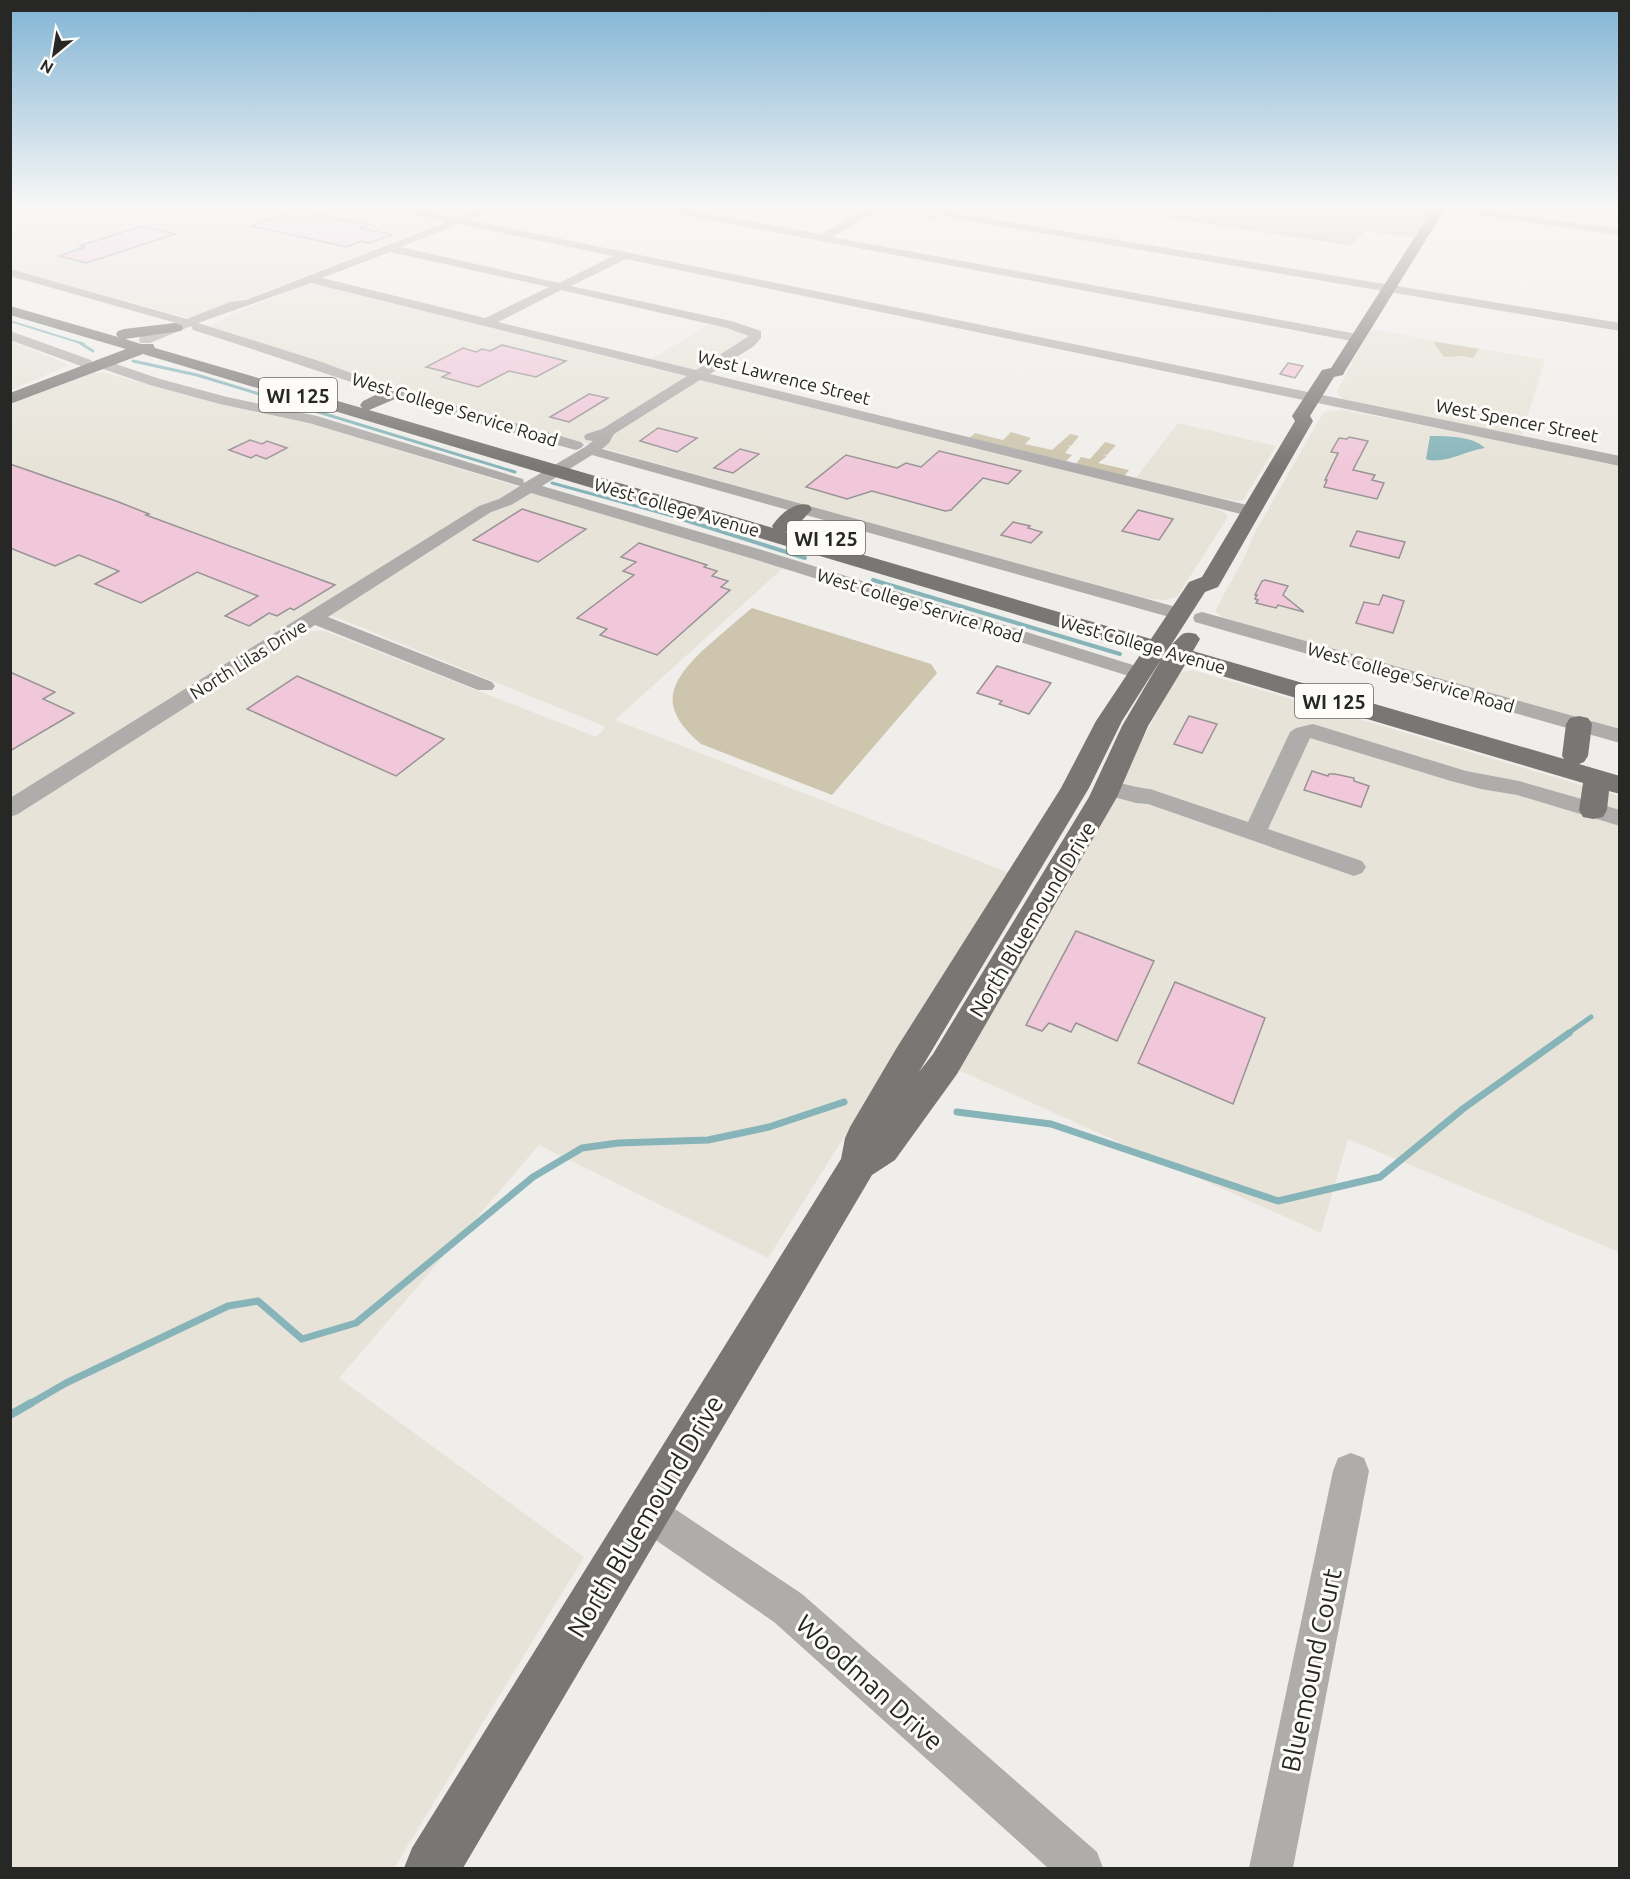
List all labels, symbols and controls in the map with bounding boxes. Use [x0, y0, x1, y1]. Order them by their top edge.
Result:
north arrow [24, 24, 84, 84]
text: N [37, 56, 56, 78]
street label: West Lawrence Street [696, 346, 872, 408]
street label: West College Service Road [350, 368, 560, 450]
road number: WI 125 [259, 378, 337, 412]
street label: West Spencer Street [1434, 394, 1600, 446]
street label: West College Avenue [592, 474, 762, 540]
road number: WI 125 [787, 521, 865, 555]
street label: West College Service Road [815, 564, 1025, 646]
street label: West College Avenue [1058, 611, 1228, 677]
street label: North Lilas Drive [186, 615, 310, 703]
street label: West College Service Road [1305, 638, 1517, 716]
road number: WI 125 [1295, 684, 1373, 718]
street label: North Bluemound Drive [964, 817, 1100, 1021]
street label: North Bluemound Drive [561, 1390, 729, 1642]
street label: Bluemound Court [1275, 1566, 1347, 1774]
street label: Woodman Drive [791, 1609, 949, 1755]

